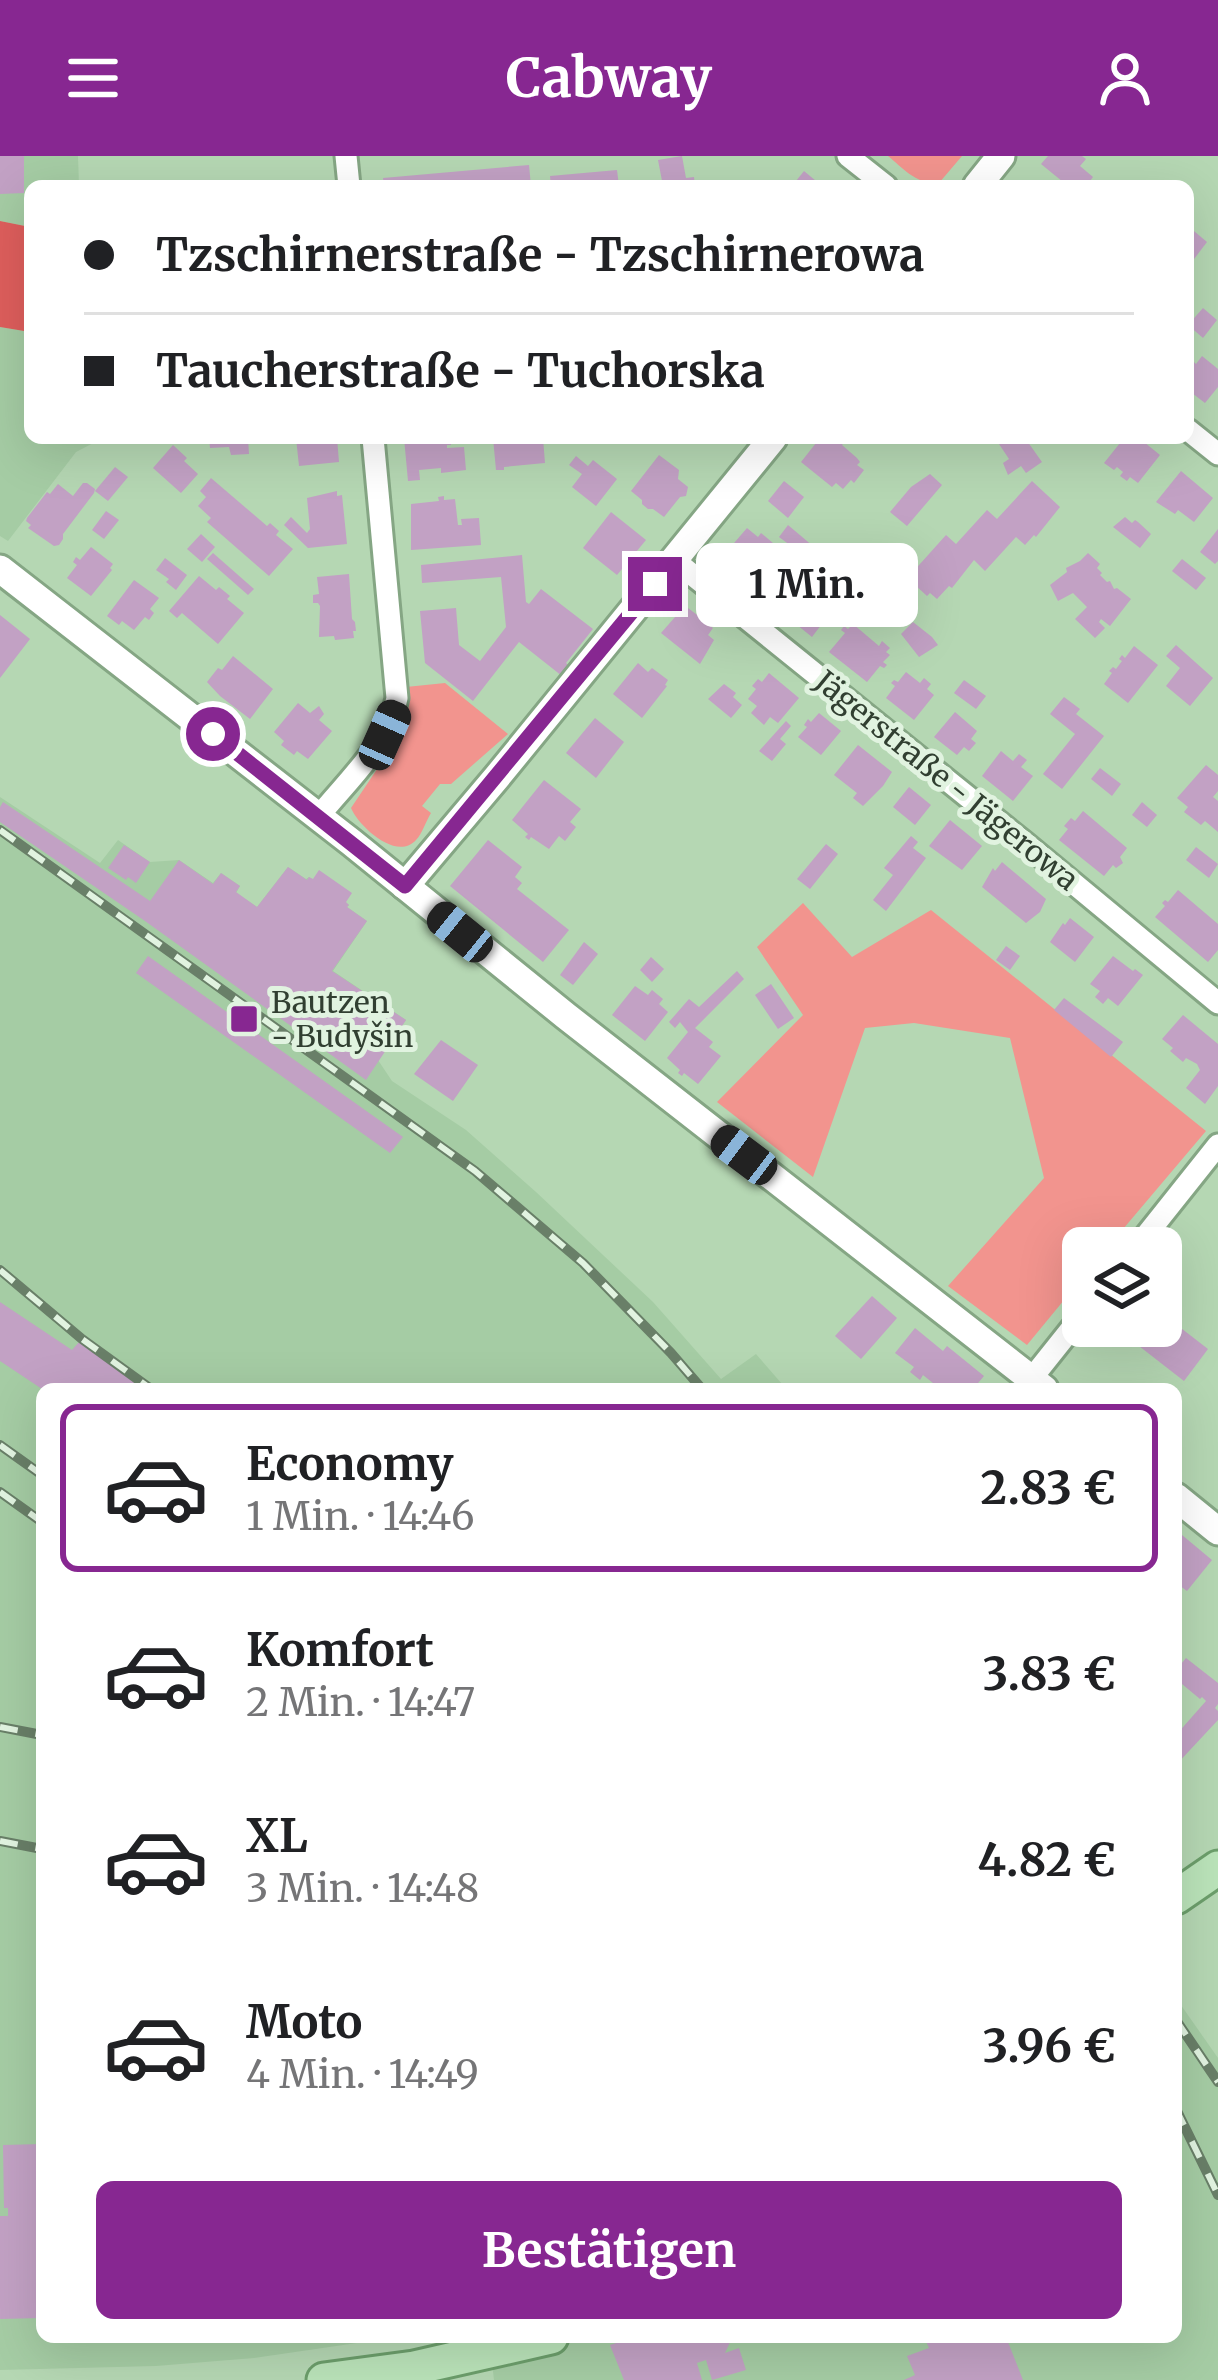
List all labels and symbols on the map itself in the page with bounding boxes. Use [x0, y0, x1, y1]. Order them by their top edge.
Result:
callout: 1 Min. [697, 542, 919, 626]
route end [628, 557, 682, 611]
street label: Jägerstraße - Jägerowa [807, 661, 1086, 898]
car [354, 695, 416, 775]
route start [186, 707, 240, 761]
car [421, 895, 499, 969]
place label: Bautzen - Budyšin [271, 983, 414, 1055]
marker: Bautzen - Budyšin [228, 1003, 260, 1035]
car [704, 1119, 784, 1191]

